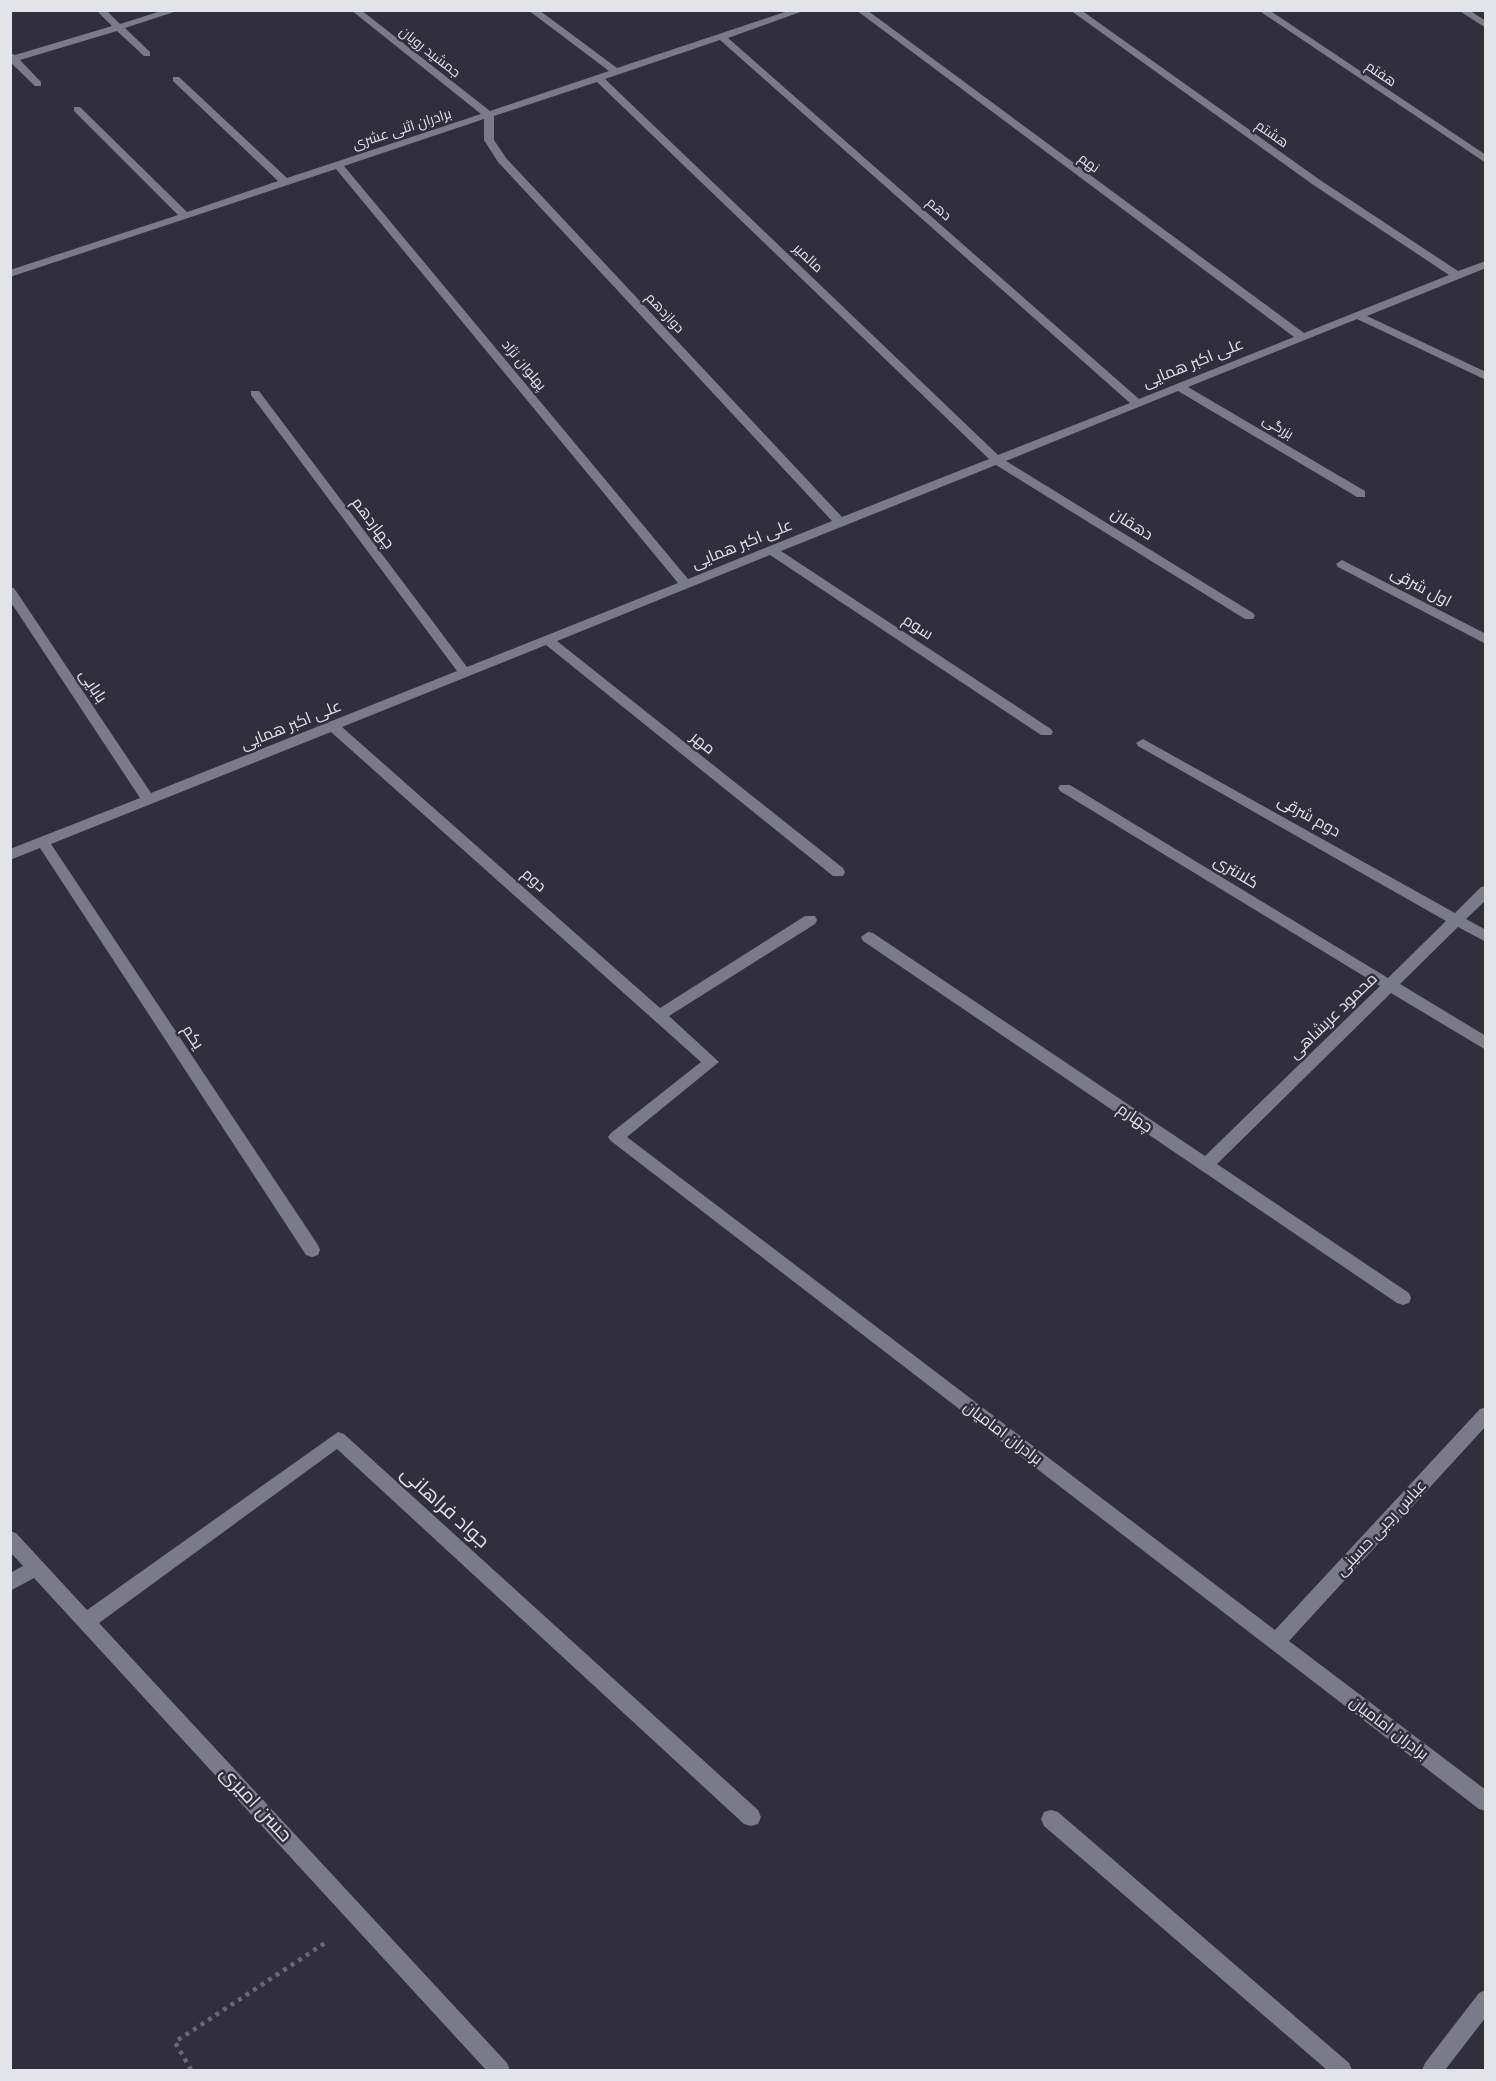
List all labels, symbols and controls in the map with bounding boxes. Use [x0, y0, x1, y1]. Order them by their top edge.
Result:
street label: جمشید رویان [396, 23, 464, 81]
street label: هفتم [1362, 58, 1400, 90]
street label: برادران اثنی عشری [350, 105, 454, 153]
street label: هشتم [1252, 117, 1292, 151]
street label: نهم [1075, 150, 1103, 176]
street label: دهم [923, 194, 955, 224]
street label: مالمیر [790, 240, 826, 276]
street label: دوازدهم [642, 289, 688, 337]
street label: علی اکبر همایی [1140, 334, 1246, 392]
street label: پهلوان نژاد [498, 336, 550, 394]
street label: بزرگی [1259, 411, 1297, 443]
street label: چهاردهم [347, 494, 399, 552]
street label: دهقان [1107, 504, 1157, 544]
street label: علی اکبر همایی [689, 515, 795, 573]
street label: اول شرقی [1387, 563, 1455, 611]
street label: سوم [899, 610, 937, 644]
street label: بابایی [75, 666, 111, 706]
street label: علی اکبر همایی [238, 696, 344, 754]
street label: مهر [687, 727, 719, 759]
street label: دوم شرقی [1274, 791, 1344, 841]
street label: کلانتری [1210, 851, 1262, 893]
street label: دوم [518, 864, 550, 896]
street label: محمود عربشاهی [1285, 969, 1381, 1063]
street label: یکم [178, 1021, 208, 1053]
street label: چهارم [1114, 1099, 1156, 1137]
street label: برادران امامیان [960, 1397, 1046, 1469]
street label: جواد فراهانی [396, 1461, 494, 1553]
street label: عباس رجبی حسینی [1332, 1476, 1430, 1580]
street label: برادران امامیان [1346, 1692, 1432, 1764]
street label: حسن امیری [215, 1761, 297, 1847]

